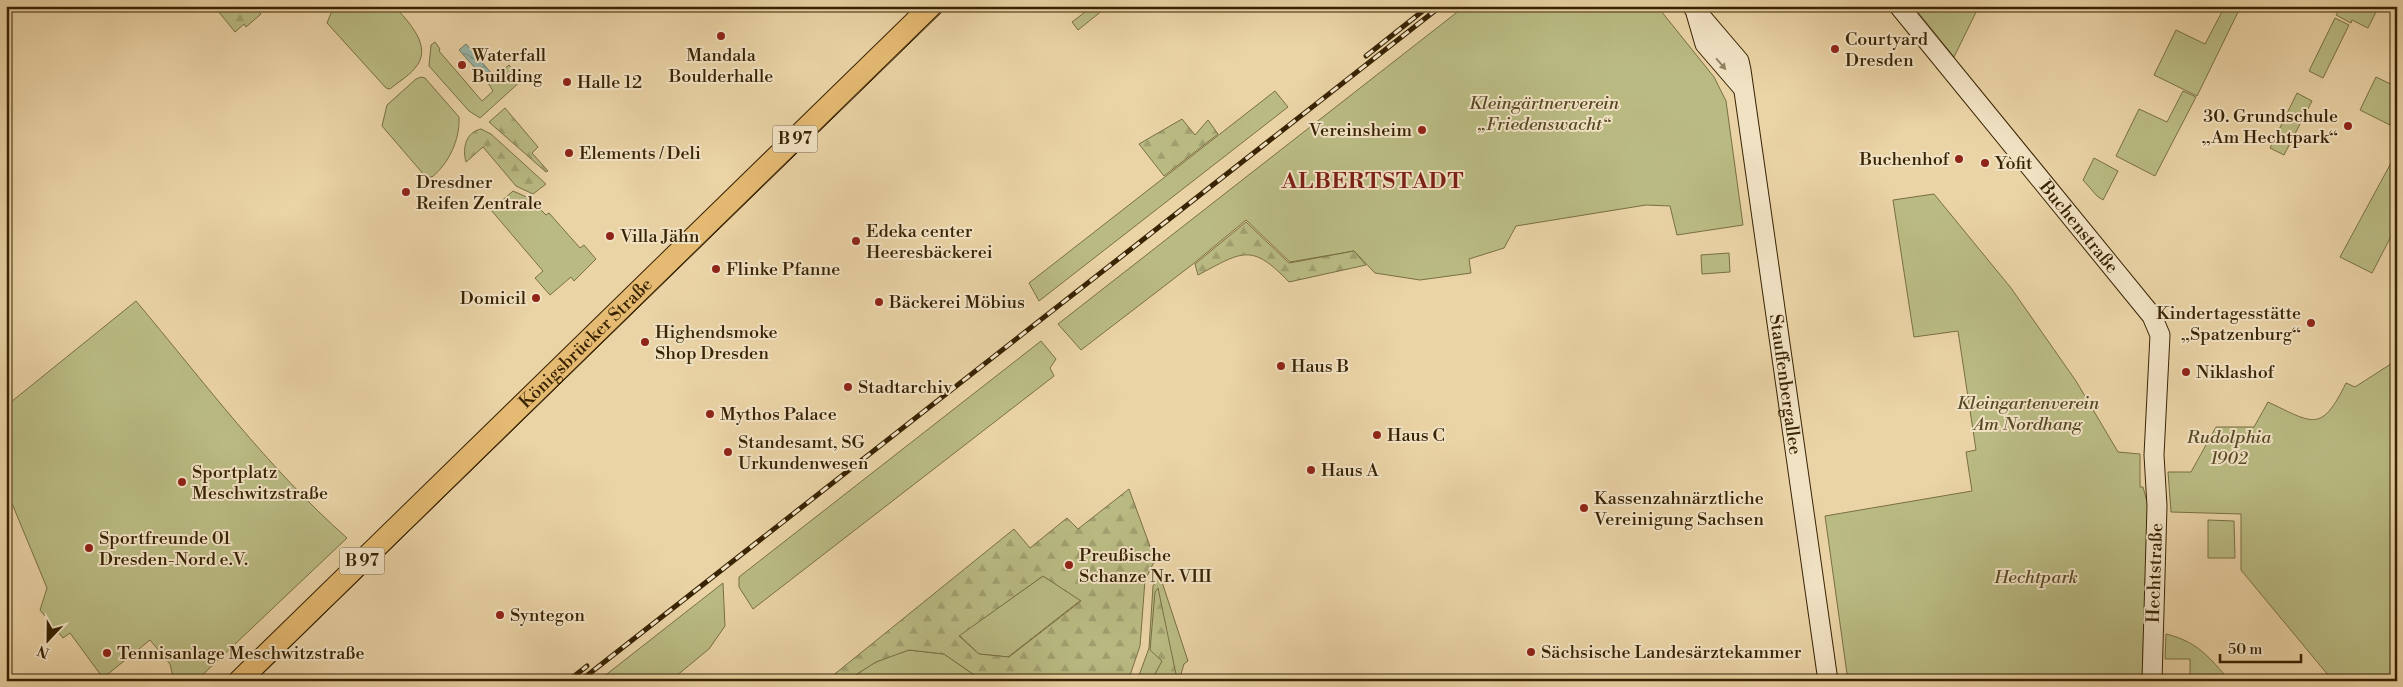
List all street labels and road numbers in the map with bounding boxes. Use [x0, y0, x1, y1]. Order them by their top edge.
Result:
road number: B 97 [772, 126, 818, 152]
street label: Buchenstraße [2034, 175, 2124, 278]
street label: Königsbrücker Straße [514, 273, 657, 413]
street label: Stauffenbergallee [1764, 312, 1807, 456]
street label: Hechtstraße [2142, 523, 2168, 623]
road number: B 97 [340, 548, 384, 574]

